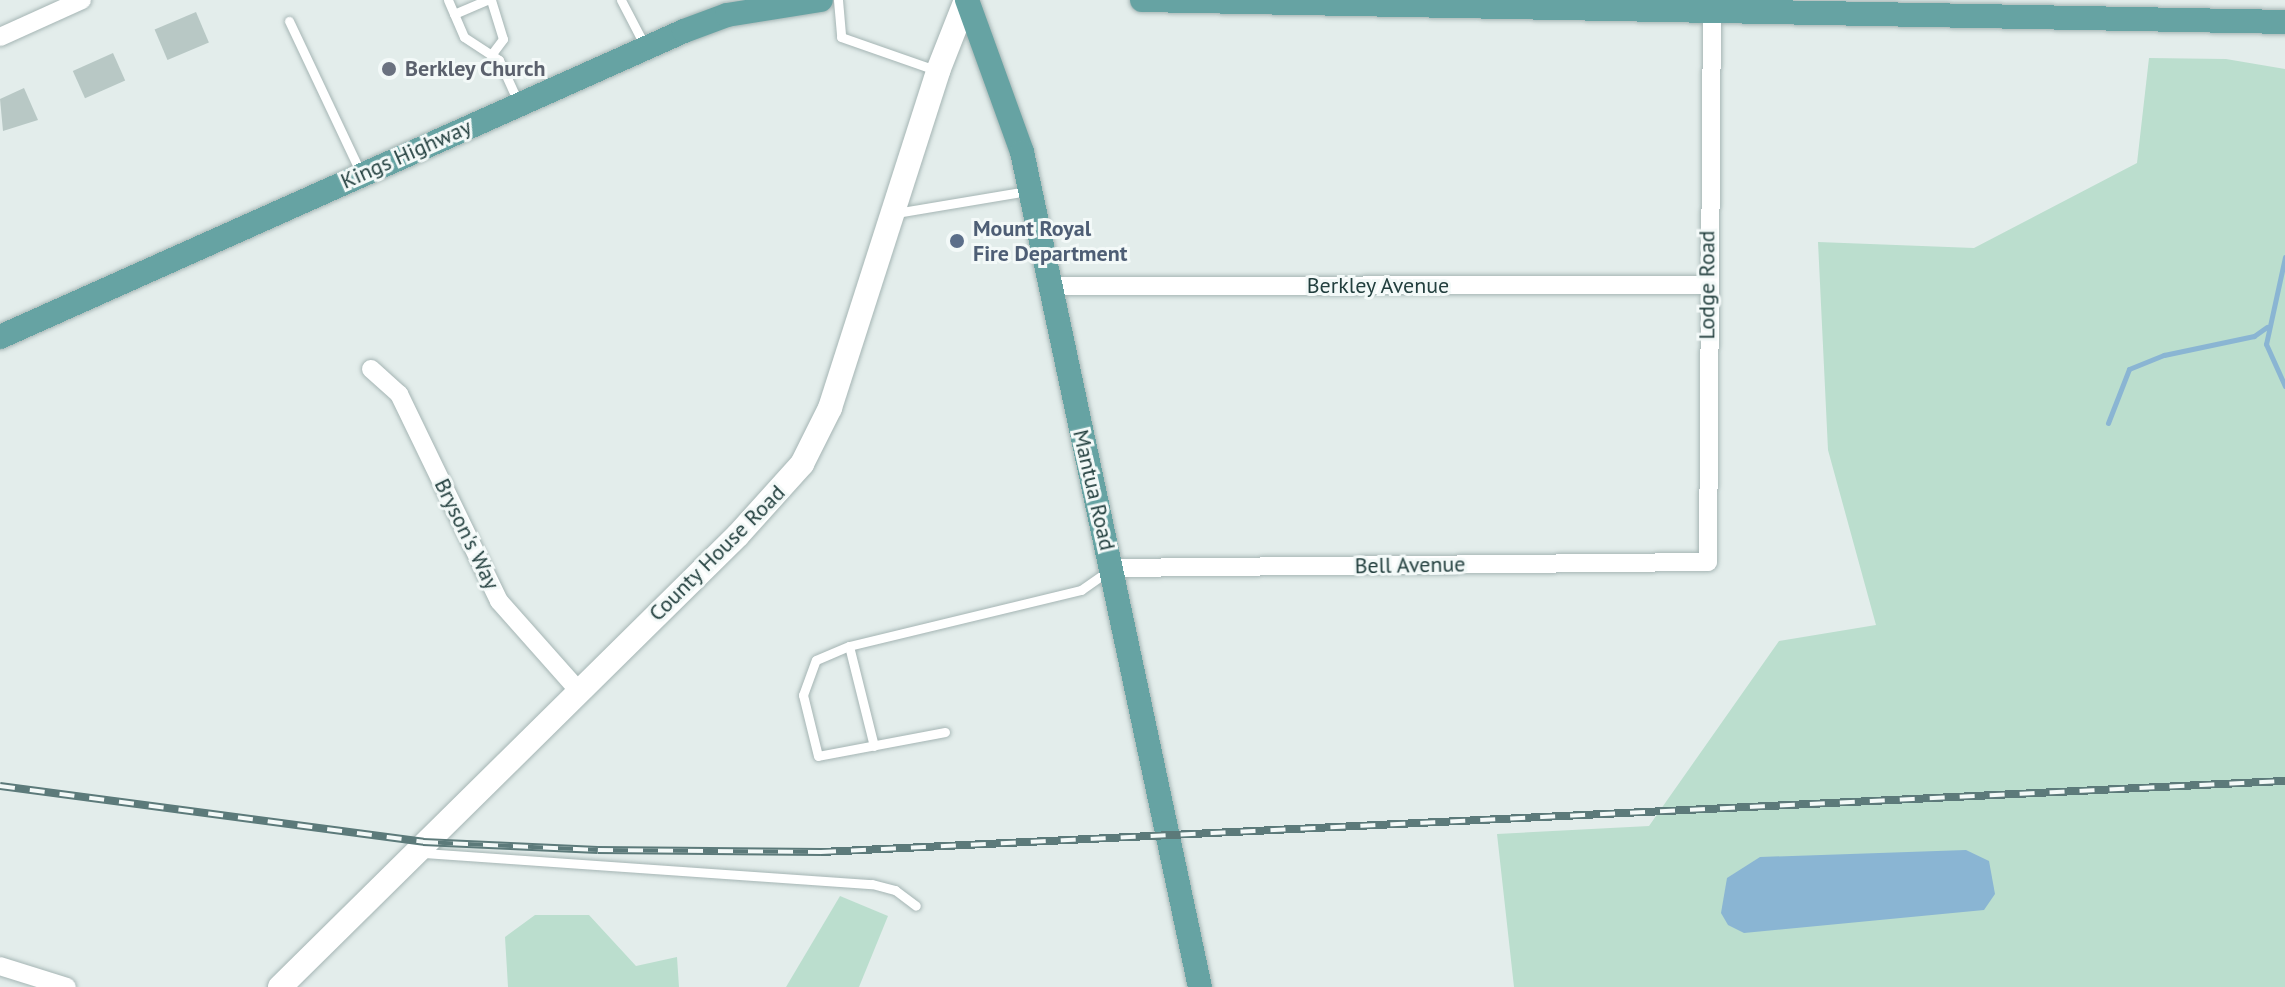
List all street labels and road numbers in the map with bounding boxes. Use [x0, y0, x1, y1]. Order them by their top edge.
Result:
street label: Kings Highway [337, 113, 475, 195]
street label: Lodge Road [1694, 230, 1720, 340]
street label: Berkley Avenue [1306, 273, 1450, 299]
street label: Mantua Road [1067, 427, 1121, 553]
street label: Bryson's Way [429, 474, 505, 594]
street label: County House Road [643, 479, 791, 627]
street label: Bell Avenue [1354, 551, 1466, 579]

